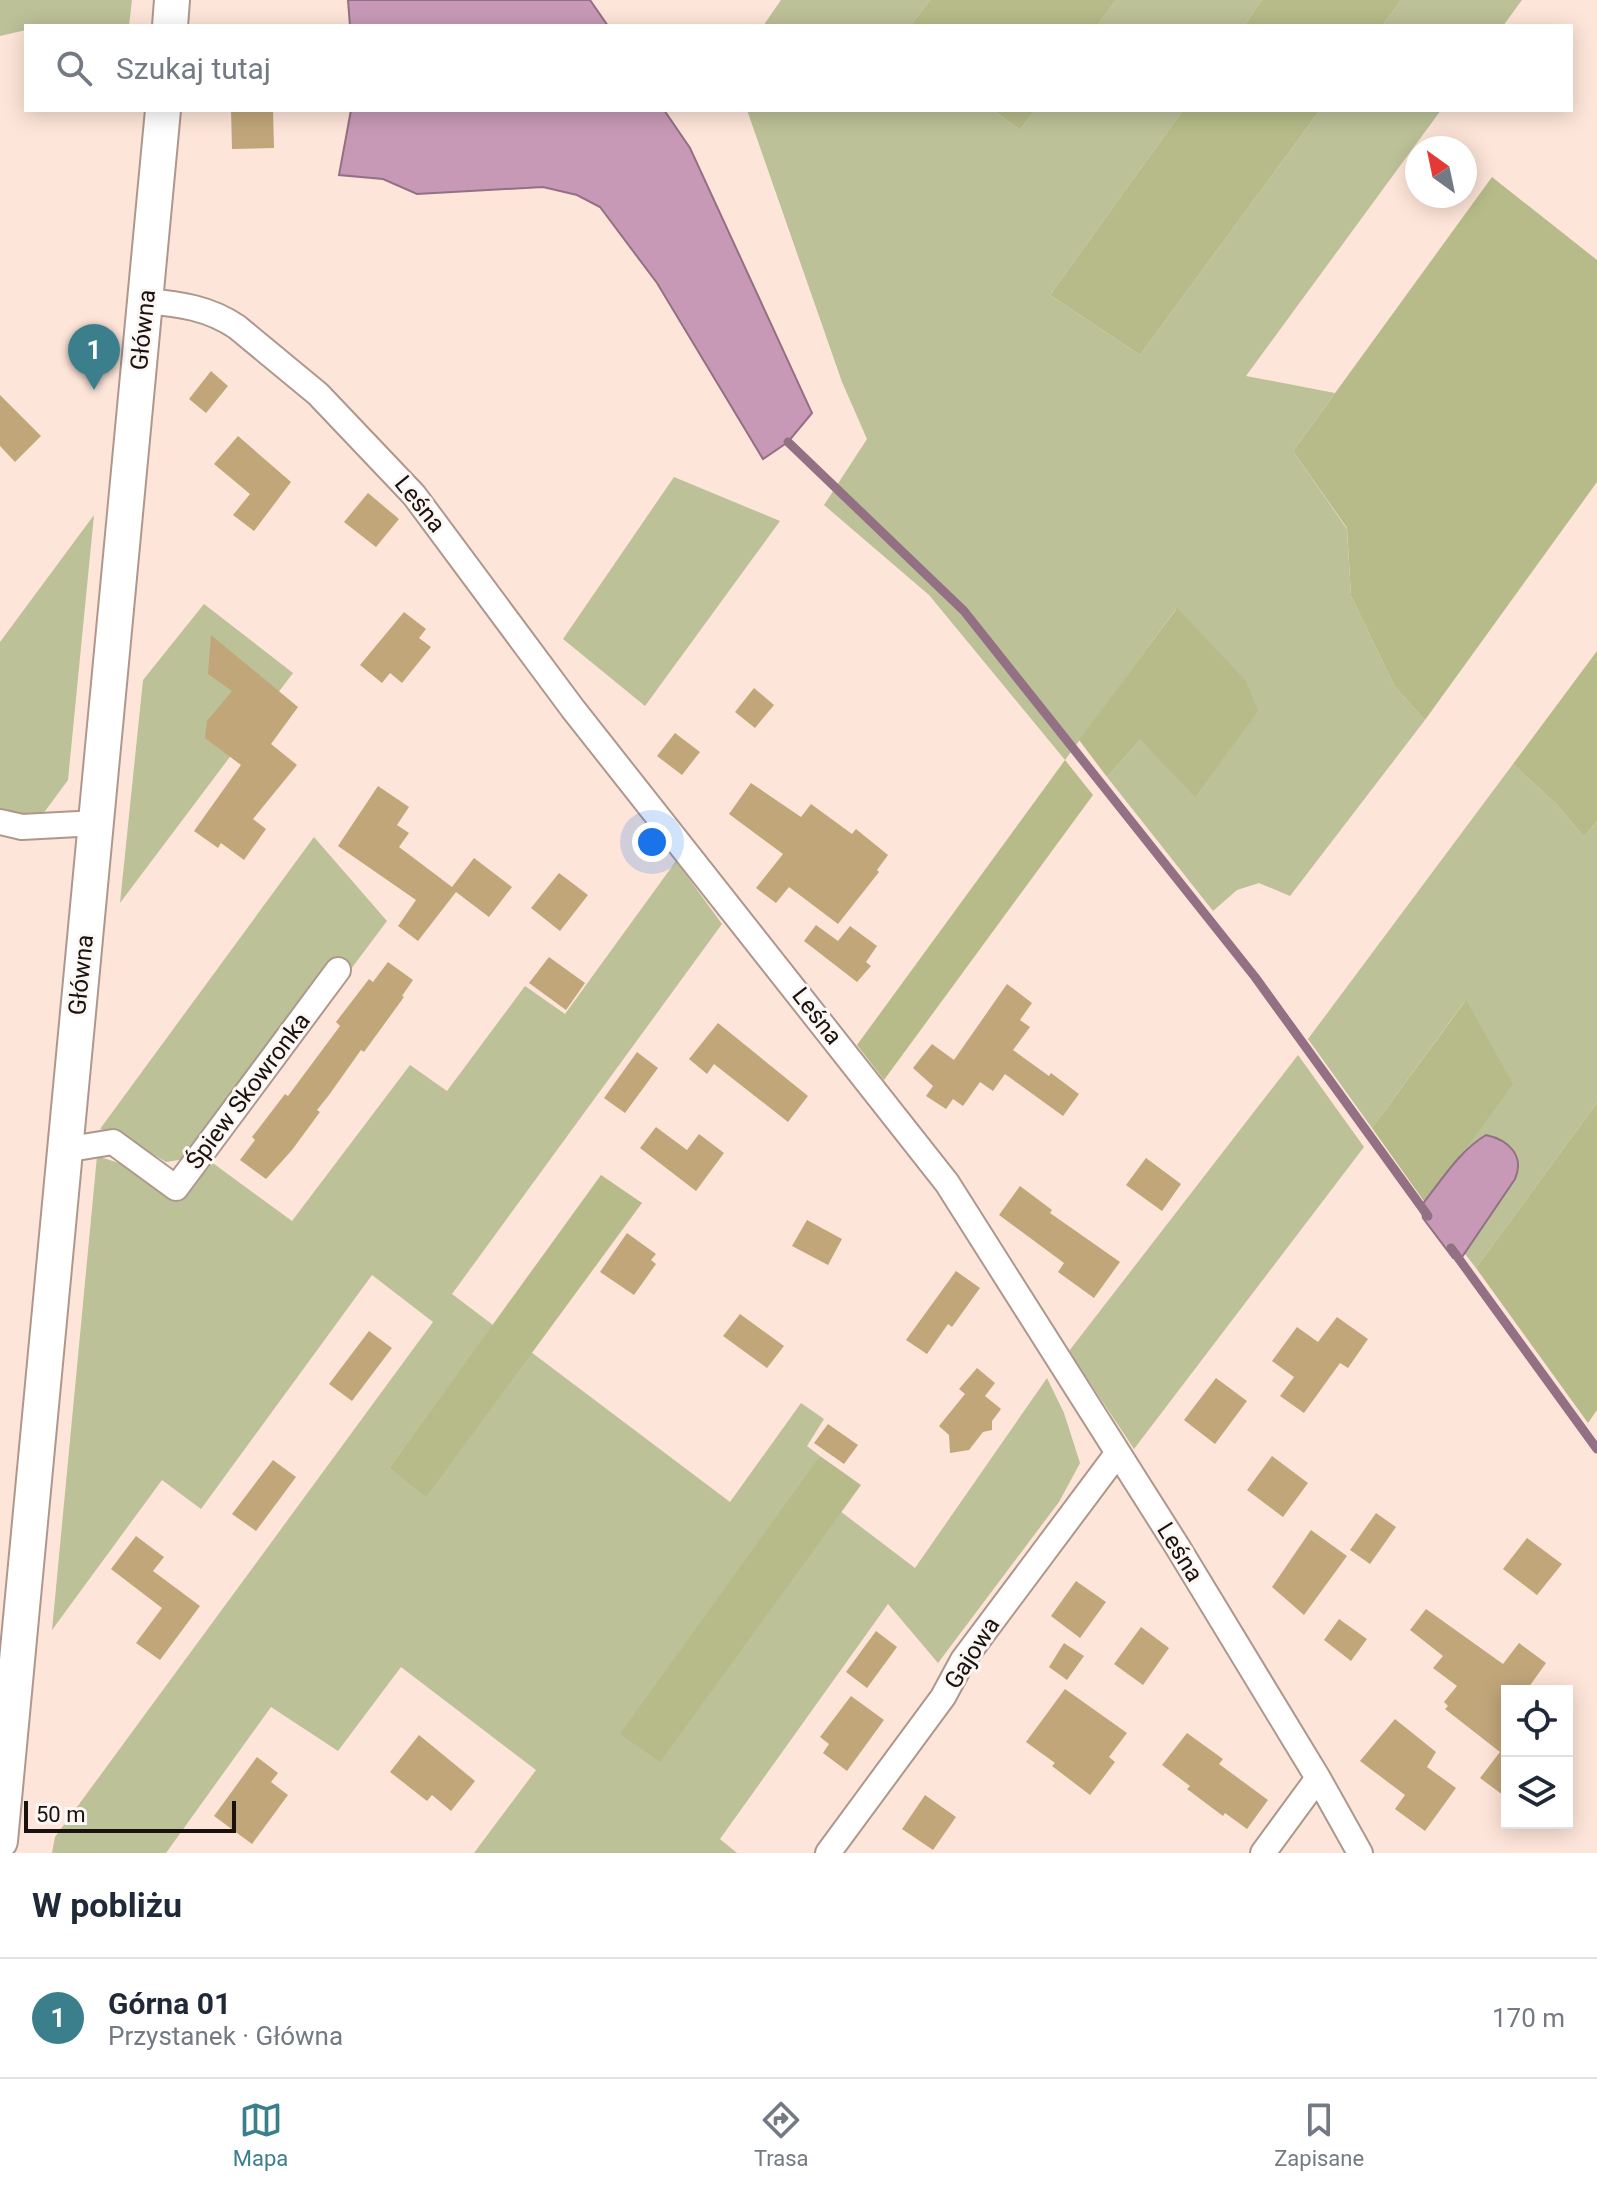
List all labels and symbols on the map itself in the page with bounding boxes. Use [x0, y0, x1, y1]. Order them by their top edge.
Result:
north arrow [1405, 136, 1477, 208]
street label: Główna [125, 288, 161, 372]
pin: 1 [68, 324, 120, 390]
street label: Leśna [389, 470, 451, 538]
your location [632, 822, 672, 862]
street label: Główna [63, 933, 99, 1017]
street label: Leśna [786, 982, 848, 1050]
street label: Śpiew Skowronka [180, 1007, 316, 1175]
street label: Leśna [1151, 1517, 1209, 1587]
street label: Gajowa [938, 1612, 1006, 1694]
scale bar [24, 1797, 236, 1833]

